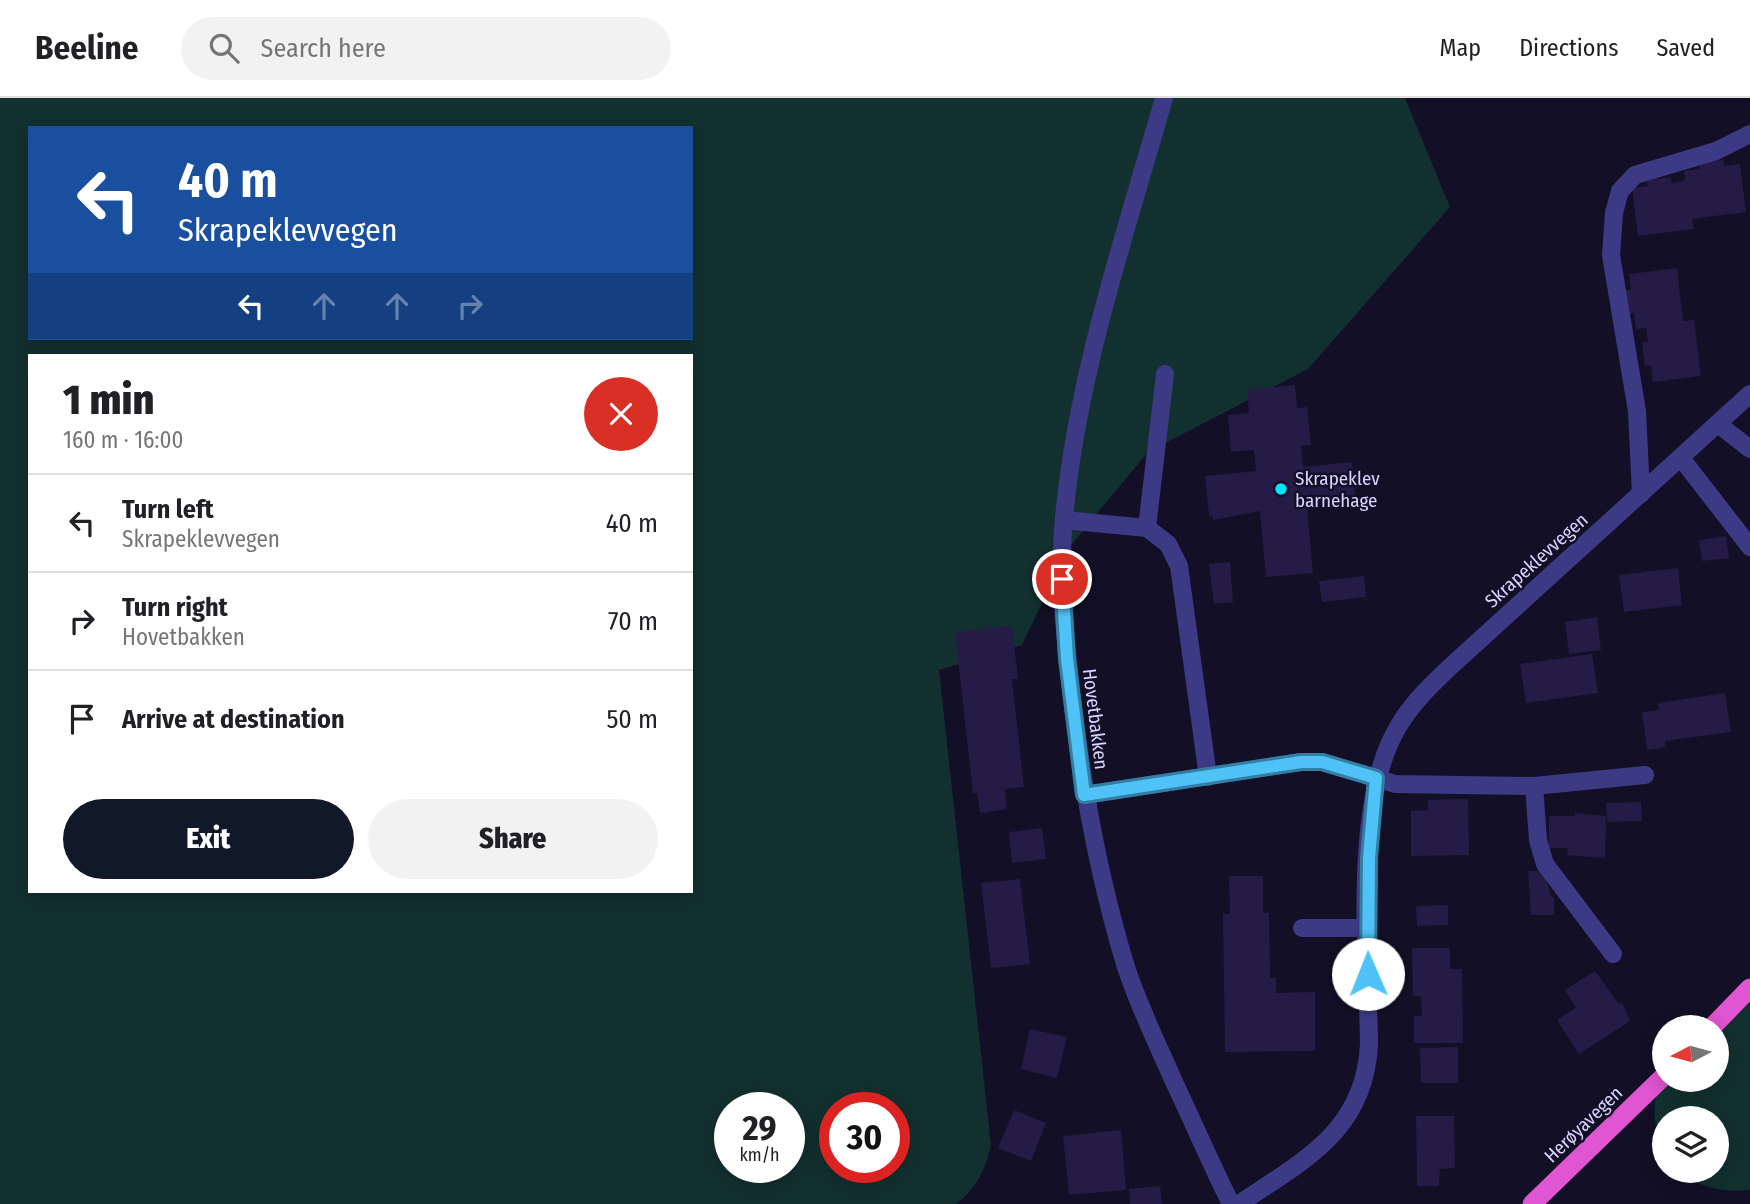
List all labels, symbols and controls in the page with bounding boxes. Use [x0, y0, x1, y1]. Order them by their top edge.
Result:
search box [181, 17, 671, 80]
text: Beeline [35, 28, 139, 68]
icon: search [205, 29, 243, 67]
text: Search here [261, 33, 386, 64]
text: Map [1440, 34, 1481, 62]
text: Directions [1519, 34, 1618, 62]
text: Saved [1656, 34, 1715, 62]
text: 40 m [178, 151, 278, 210]
icon: left [63, 154, 154, 245]
text: Skrapeklevvegen [178, 211, 398, 249]
icon: left [232, 287, 270, 325]
icon: ahead [305, 287, 343, 325]
icon: ahead [378, 287, 416, 325]
icon: right [451, 287, 489, 325]
text: 1 min [63, 375, 154, 425]
button: close [584, 377, 658, 451]
text: 160 m · 16:00 [63, 426, 183, 454]
place label: Skrapeklev barnehage [1295, 467, 1380, 512]
marker: Skrapeklev barnehage [1273, 481, 1289, 497]
text: Turn left [122, 494, 214, 525]
icon: left [63, 504, 101, 542]
text: 40 m [606, 508, 658, 539]
street label: Skrapeklevvegen [1480, 508, 1593, 613]
text: Skrapeklevvegen [122, 525, 280, 553]
pin [1032, 549, 1092, 609]
icon: arrive [1043, 560, 1081, 598]
text: Turn right [122, 592, 228, 623]
icon: right [63, 602, 101, 640]
text: 70 m [608, 606, 658, 637]
text: Hovetbakken [122, 623, 245, 651]
street label: Hovetbakken [1078, 667, 1113, 771]
icon: arrive [63, 700, 101, 738]
text: Arrive at destination [122, 704, 345, 735]
text: 50 m [606, 704, 658, 735]
button: Exit [63, 799, 354, 879]
button: Share [368, 799, 658, 879]
position arrow [1331, 937, 1405, 1011]
north arrow [1652, 1015, 1729, 1092]
map controls [1652, 1015, 1729, 1183]
street label: Herøyavegen [1539, 1081, 1627, 1167]
speed limit sign: 30 [819, 1092, 910, 1183]
button: layers [1652, 1106, 1729, 1183]
text: 29 [742, 1107, 777, 1149]
text: km/h [739, 1144, 780, 1166]

